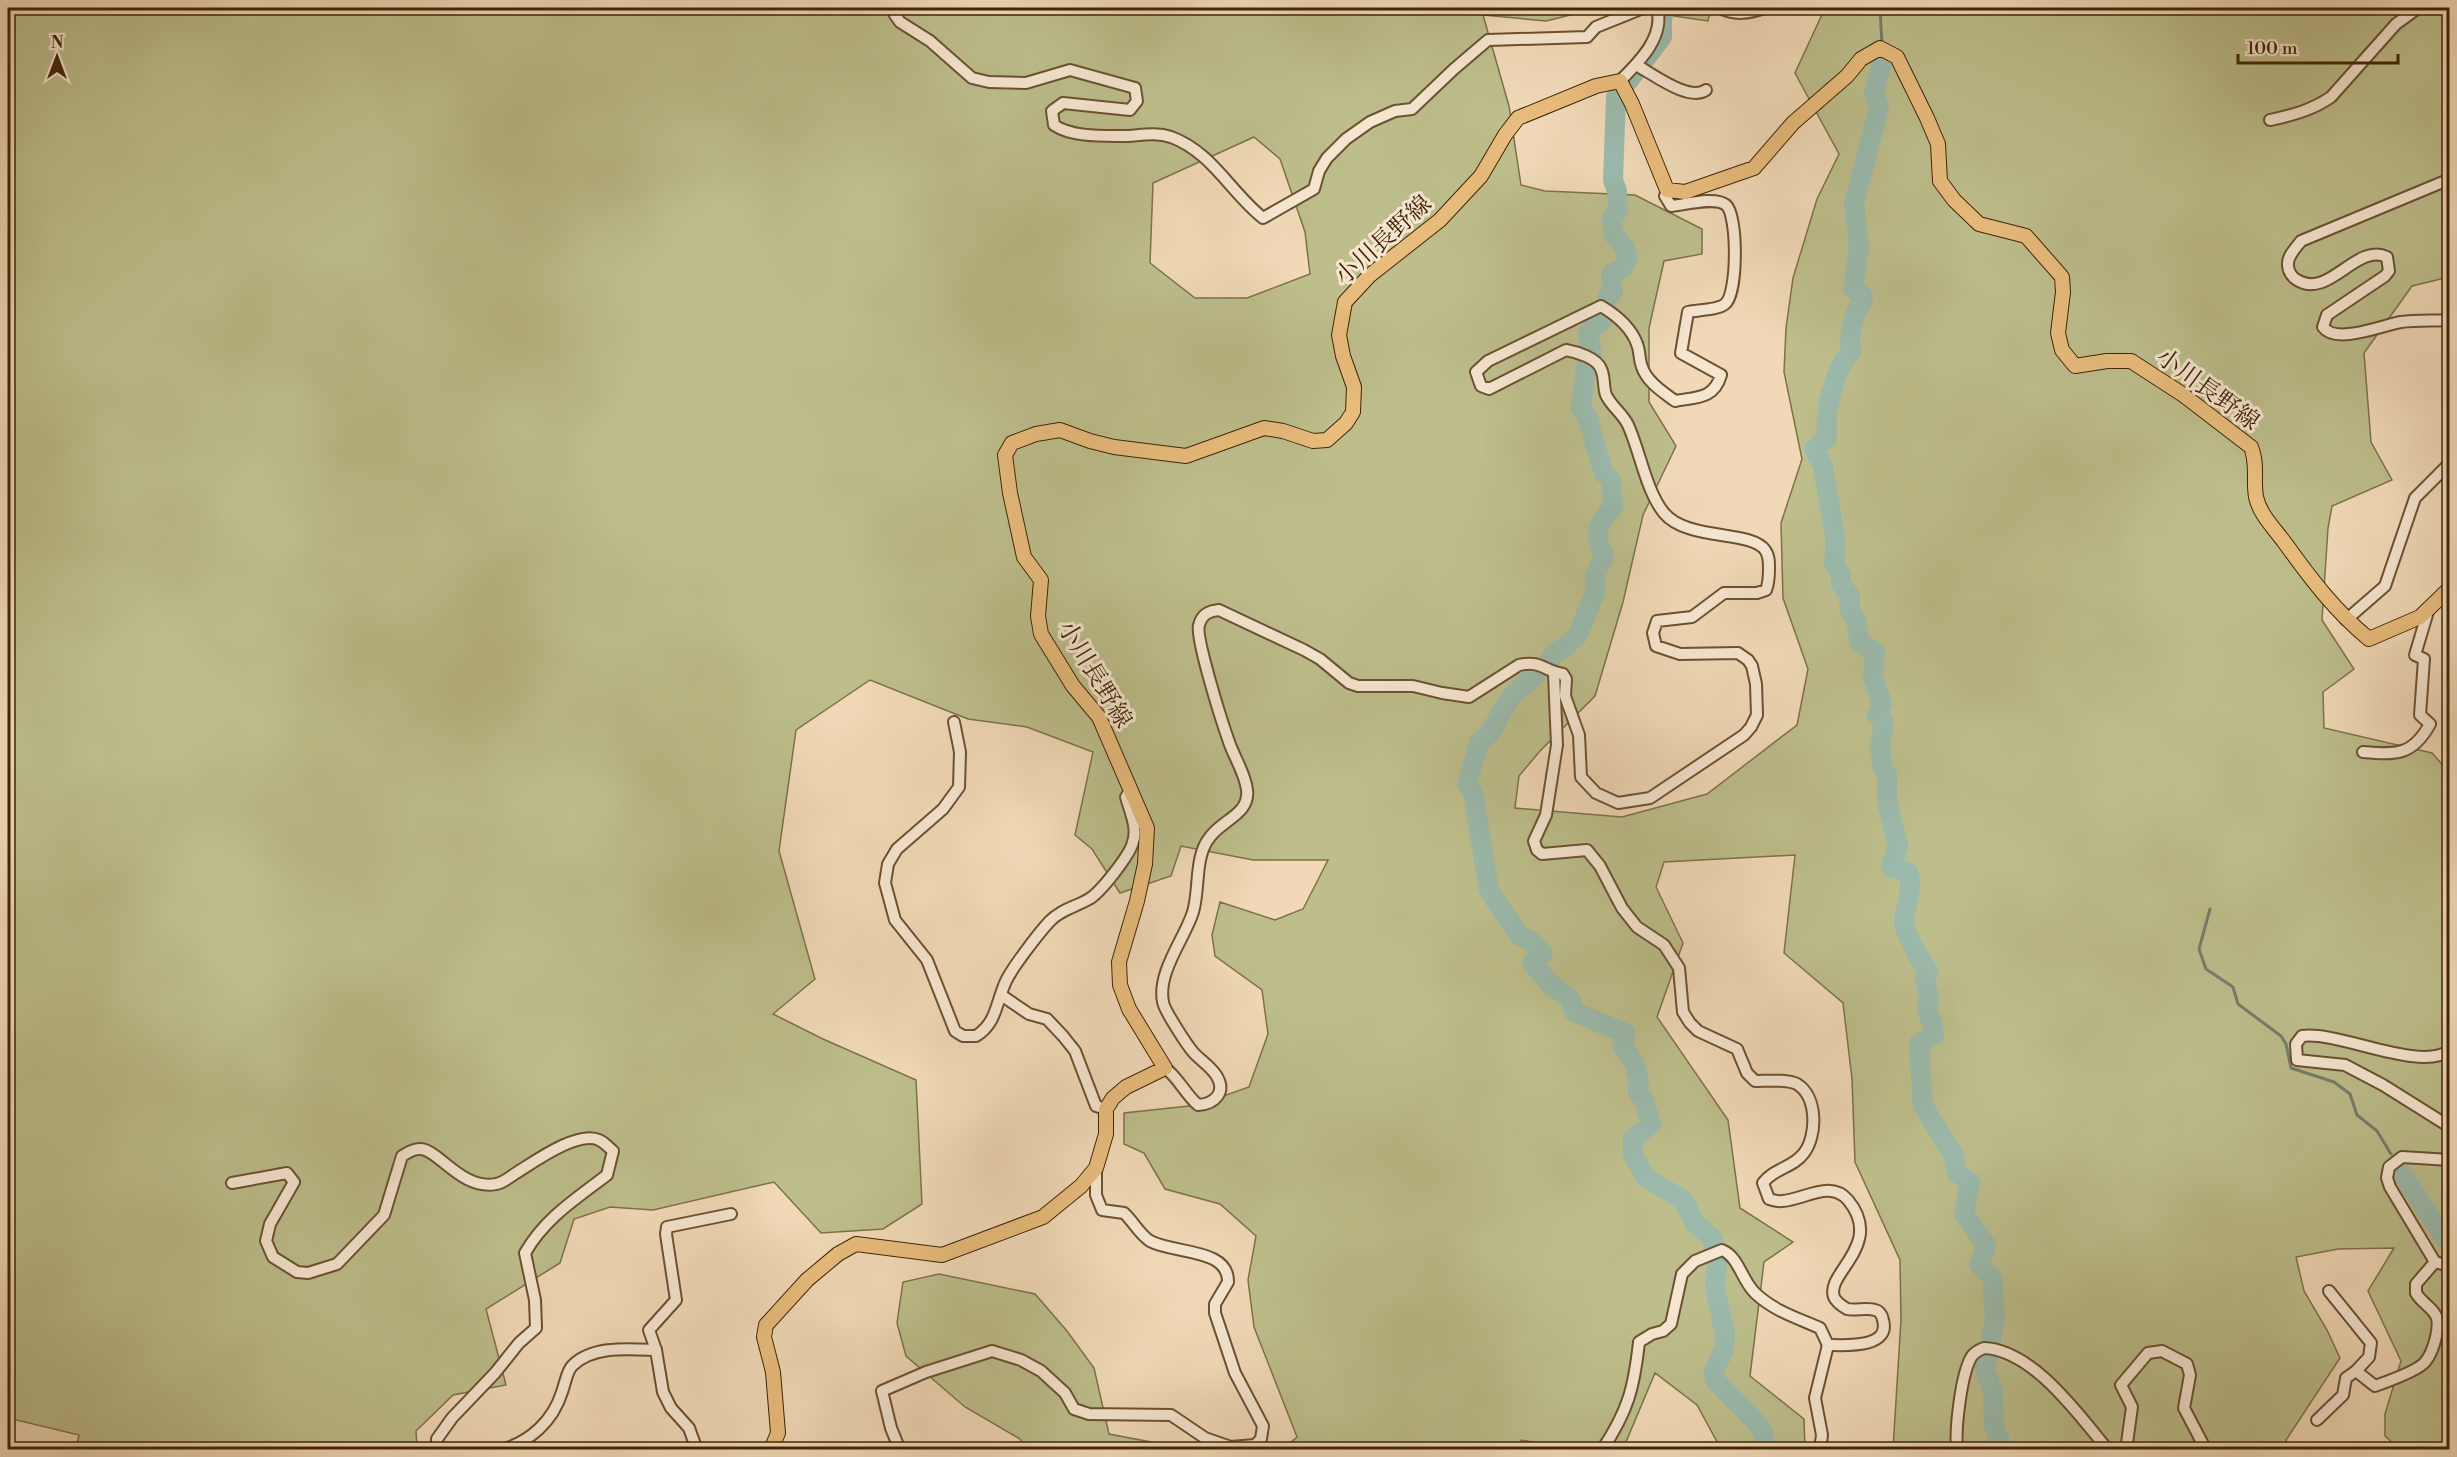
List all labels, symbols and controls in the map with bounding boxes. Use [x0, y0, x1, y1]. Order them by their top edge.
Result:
north arrow [27, 27, 87, 87]
scale bar [2238, 27, 2398, 65]
text: N [51, 33, 64, 53]
text: 100 m [2247, 37, 2298, 60]
street label: 小川長野線 [1329, 189, 1438, 292]
street label: 小川長野線 [2150, 342, 2265, 437]
street label: 小川長野線 [1050, 615, 1138, 734]

